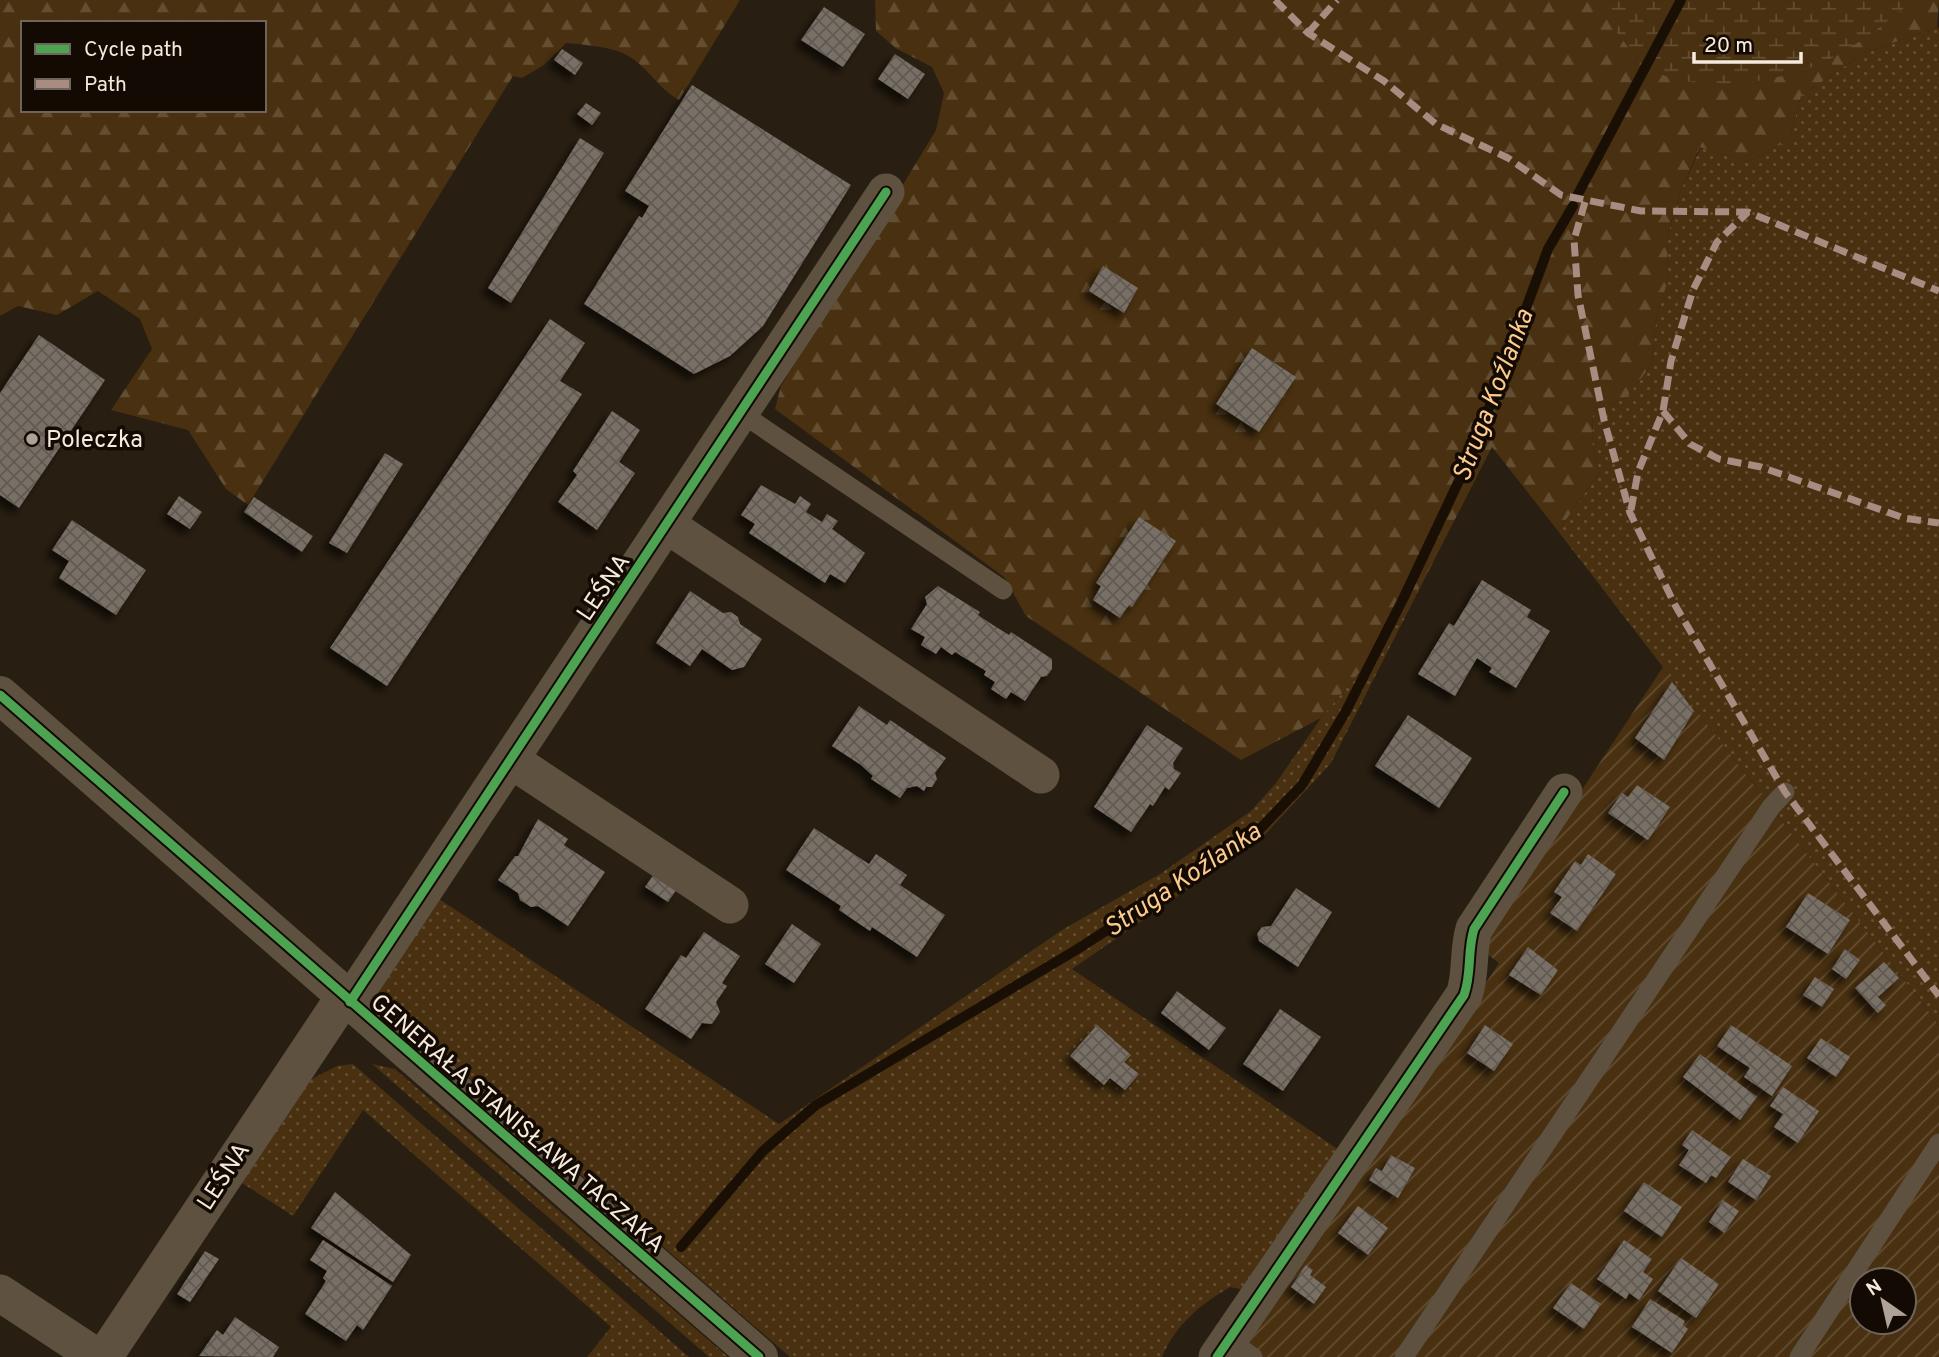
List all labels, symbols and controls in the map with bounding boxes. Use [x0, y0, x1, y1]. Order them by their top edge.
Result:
legend [21, 21, 266, 112]
scale bar [1694, 21, 1801, 65]
text: 20 m [1704, 33, 1753, 60]
text: Cycle path [84, 37, 183, 64]
text: Path [84, 72, 127, 99]
water label: Struga Koźlanka [1446, 304, 1543, 487]
place label: Poleczka [46, 426, 143, 456]
marker: Poleczka [24, 431, 40, 447]
street label: LEŚNA [570, 548, 638, 627]
water label: Struga Koźlanka [1099, 816, 1269, 946]
street label: GENERAŁA STANISŁAWA TACZAKA [363, 988, 670, 1261]
street label: LEŚNA [190, 1136, 258, 1217]
north arrow [1848, 1266, 1918, 1336]
text: N [1862, 1275, 1887, 1302]

